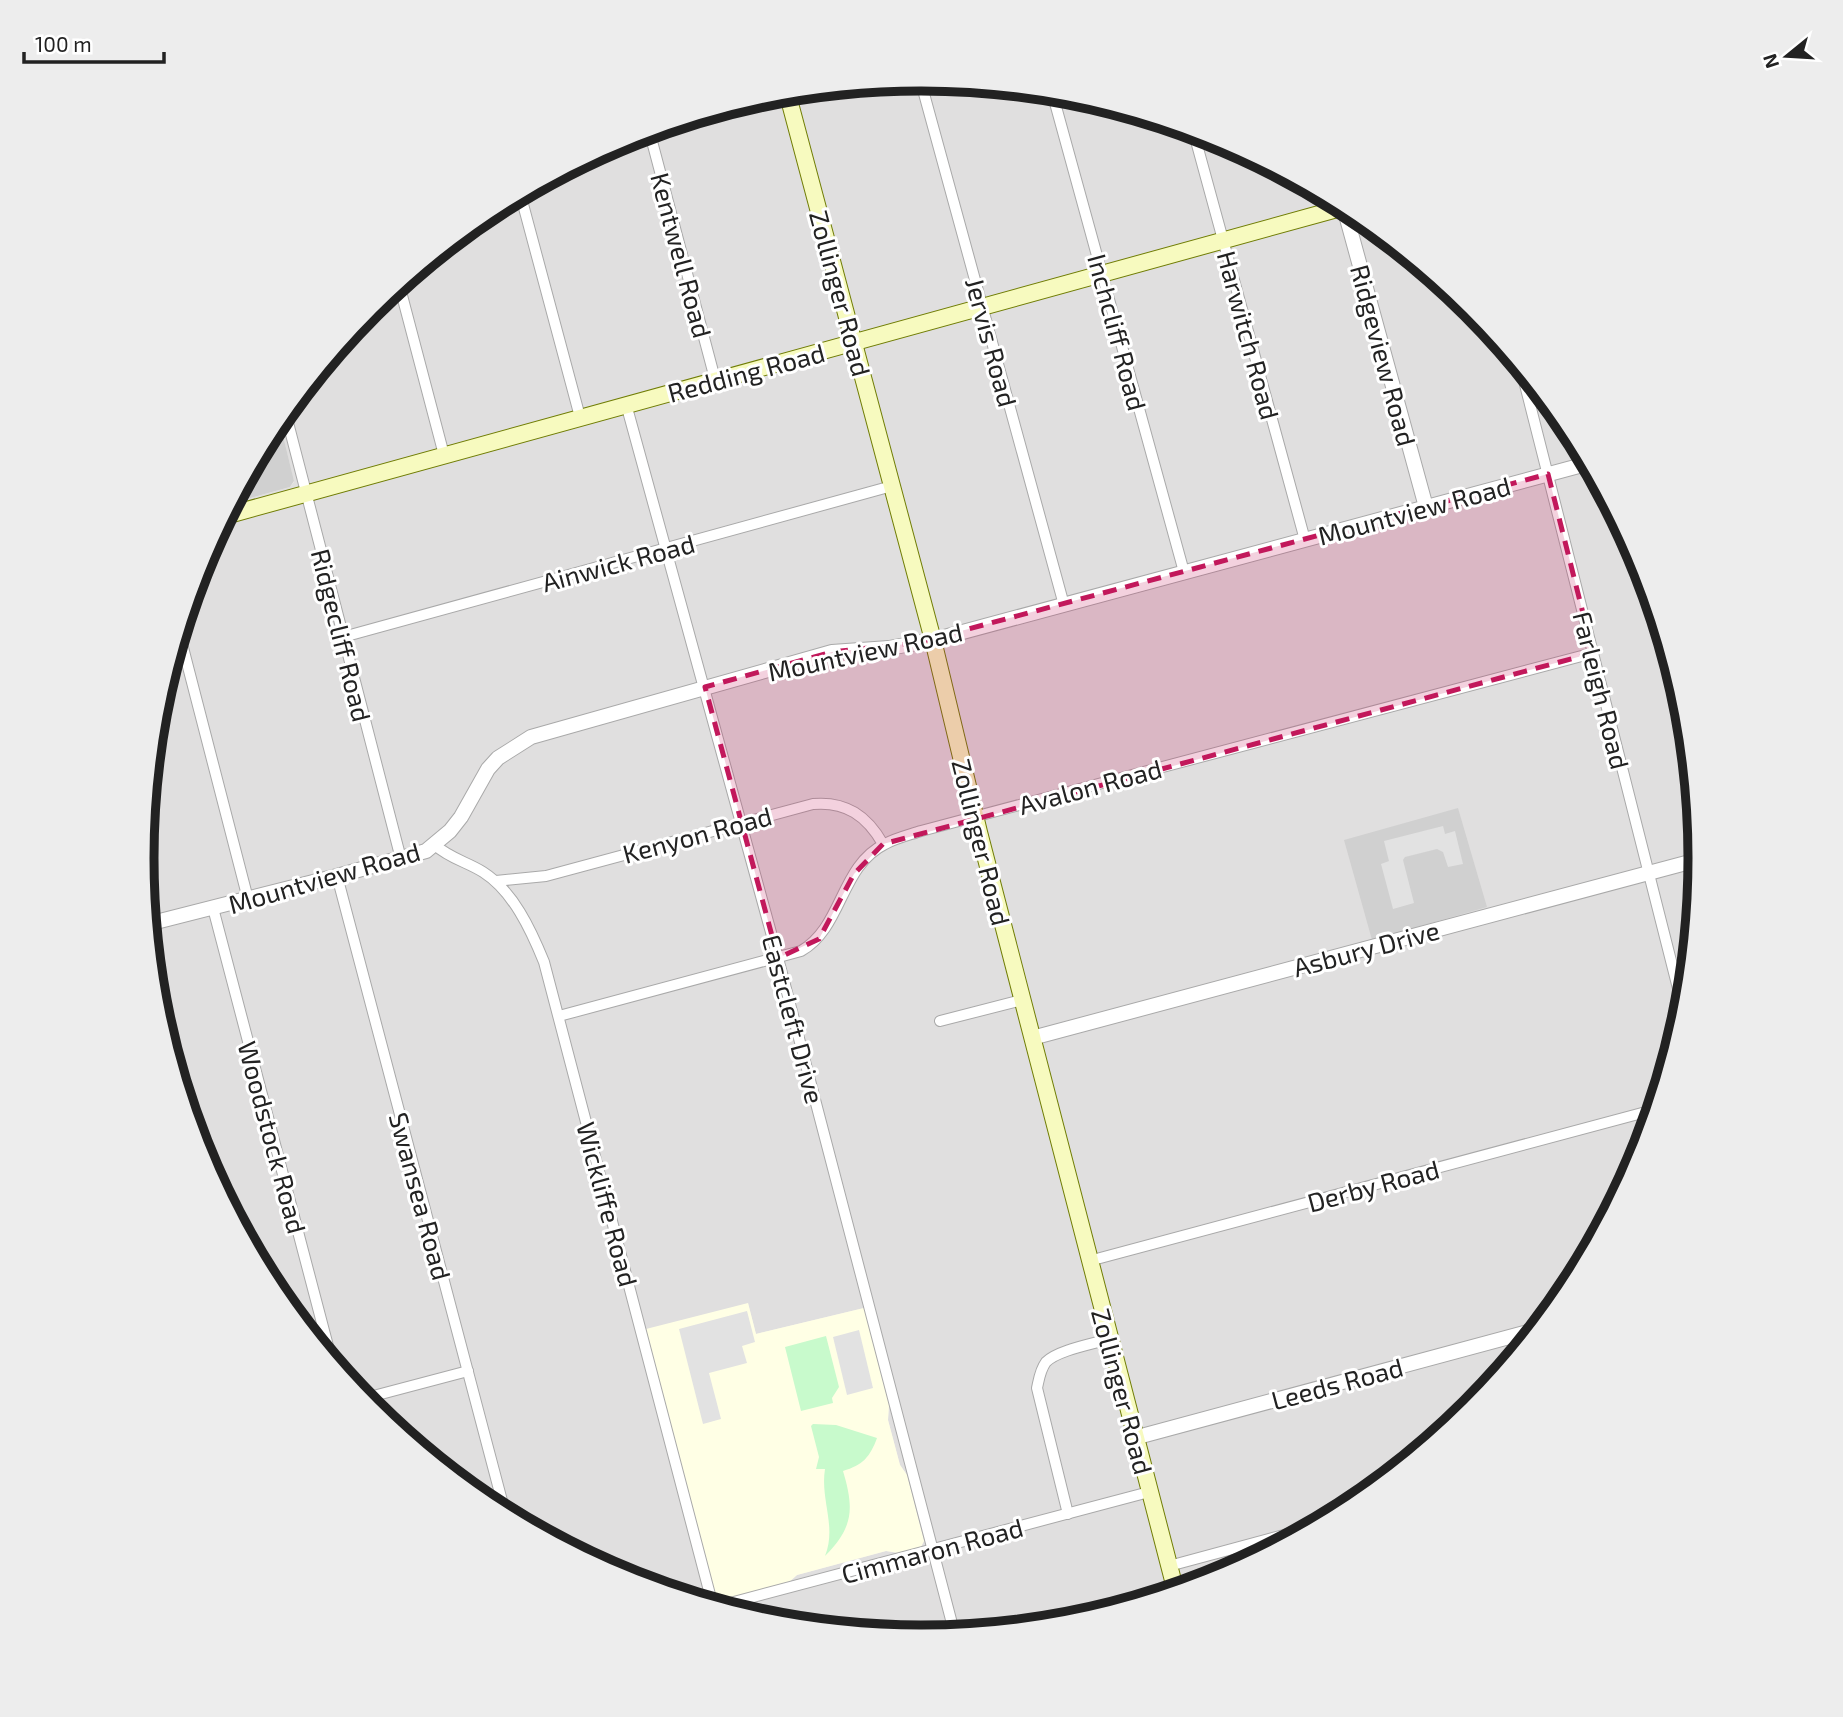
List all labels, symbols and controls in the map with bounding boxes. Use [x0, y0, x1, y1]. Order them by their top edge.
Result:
scale bar [24, 21, 164, 65]
north arrow [1752, 21, 1822, 91]
text: 100 m [35, 31, 92, 56]
text: N [1757, 51, 1783, 71]
street label: Kentwell Road [645, 169, 719, 341]
street label: Zollinger Road [804, 207, 878, 379]
street label: Harwitch Road [1212, 247, 1286, 423]
street label: Inchcliff Road [1082, 250, 1154, 414]
street label: Ridgeview Road [1345, 261, 1423, 449]
street label: Jervis Road [960, 274, 1024, 410]
street label: Redding Road [664, 336, 828, 408]
street label: Mountview Road [1314, 469, 1514, 551]
street label: Ainwick Road [538, 527, 698, 597]
street label: Ridgecliff Road [306, 545, 378, 725]
street label: Farleigh Road [1567, 608, 1637, 772]
street label: Mountview Road [765, 615, 965, 687]
street label: Avalon Road [1015, 752, 1165, 820]
street label: Zollinger Road [946, 756, 1018, 928]
street label: Kenyon Road [619, 799, 775, 869]
street label: Mountview Road [224, 835, 424, 919]
street label: Asbury Drive [1289, 914, 1443, 982]
street label: Eastcleft Drive [757, 931, 831, 1107]
street label: Woodstock Road [232, 1037, 314, 1237]
street label: Swansea Road [384, 1109, 458, 1283]
street label: Wickliffe Road [571, 1118, 645, 1290]
street label: Derby Road [1304, 1153, 1442, 1217]
street label: Zollinger Road [1086, 1305, 1160, 1477]
street label: Leeds Road [1268, 1351, 1406, 1415]
street label: Cimmaron Road [838, 1511, 1026, 1589]

